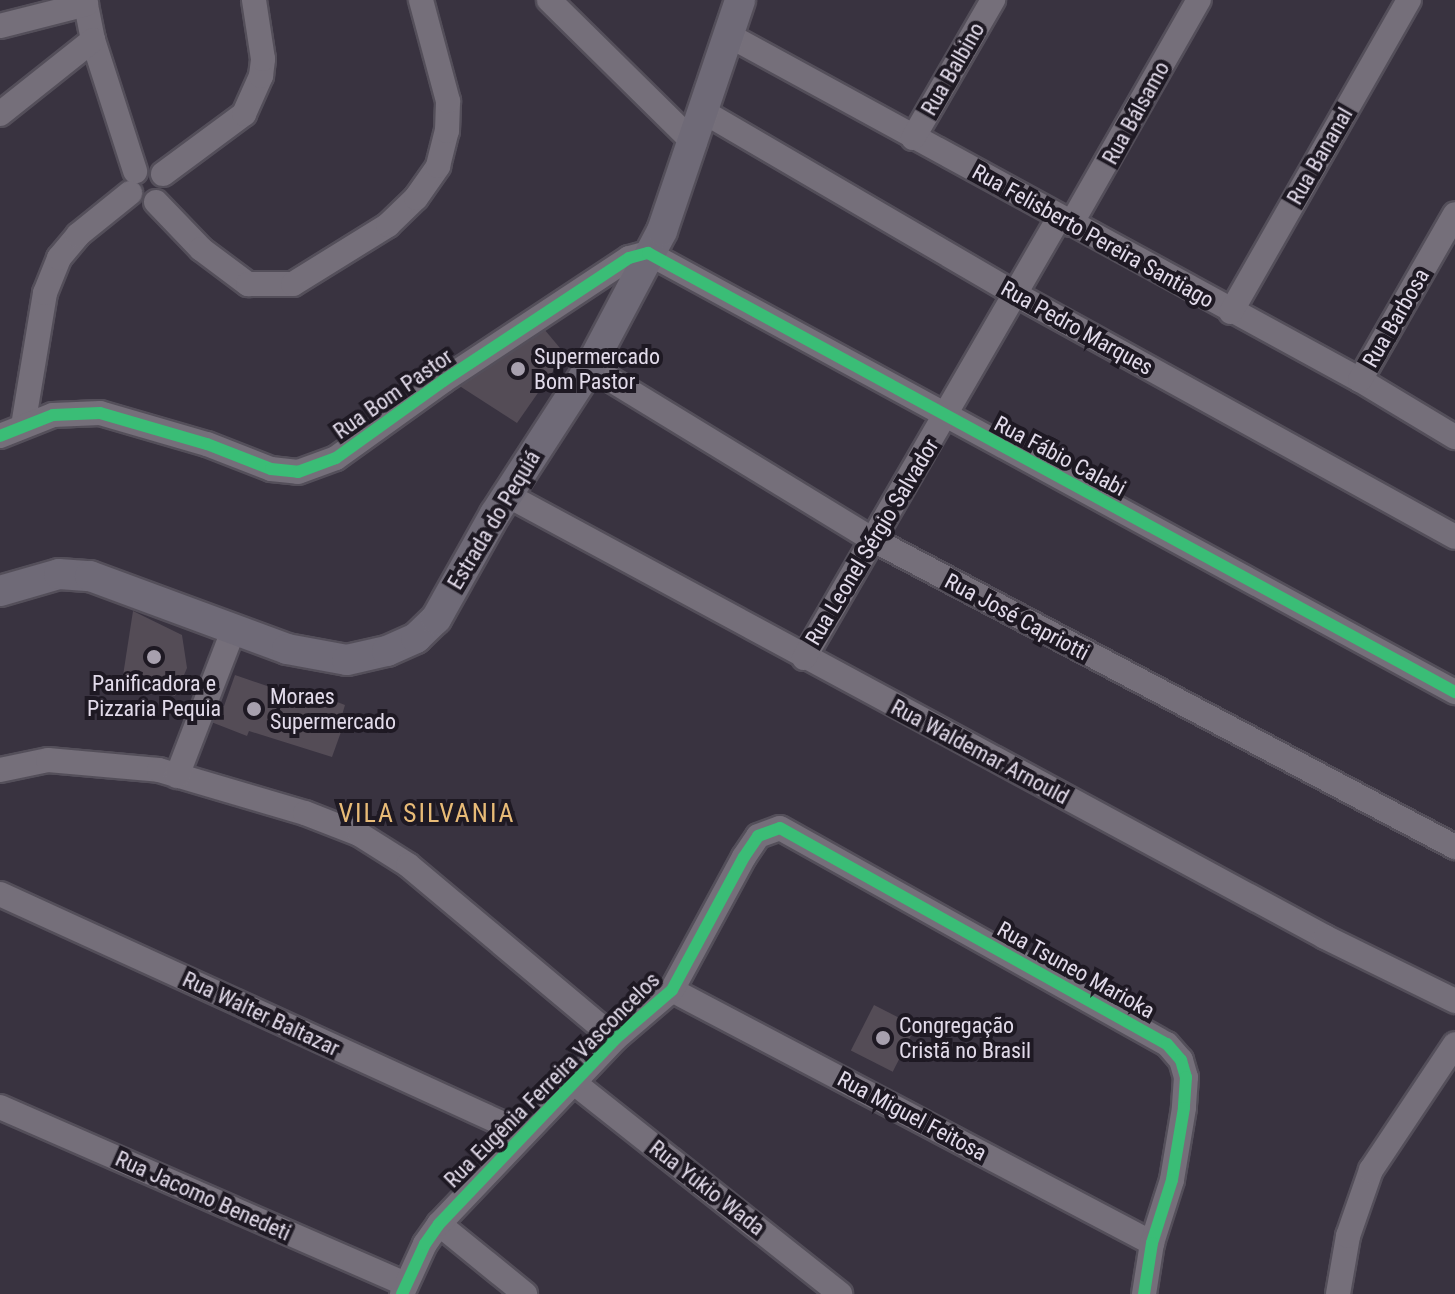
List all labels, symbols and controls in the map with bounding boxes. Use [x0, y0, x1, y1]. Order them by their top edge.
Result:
street label: Rua Balbino [916, 18, 990, 120]
street label: Rua Bálsamo [1097, 57, 1175, 169]
street label: Rua Bananal [1282, 103, 1358, 209]
street label: Rua Felisberto Pereira Santiago [968, 158, 1218, 314]
street label: Rua Barbosa [1357, 264, 1435, 372]
street label: Rua Pedro Marques [997, 275, 1157, 381]
street label: Rua Bom Pastor [328, 343, 458, 445]
place label: Supermercado Bom Pastor [534, 343, 660, 394]
marker: Supermercado Bom Pastor [509, 360, 527, 378]
street label: Rua Fábio Calabi [990, 410, 1130, 502]
street label: Rua Leonel Sérgio Salvador [800, 434, 944, 650]
street label: Estrada do Pequiá [442, 446, 546, 594]
street label: Rua José Capriotti [940, 568, 1094, 666]
marker: Panificadora e Pizzaria Pequia [145, 648, 163, 666]
place label: Panificadora e Pizzaria Pequia [87, 670, 221, 722]
place label: Moraes Supermercado [270, 683, 396, 734]
street label: Rua Waldemar Arnould [887, 694, 1073, 810]
marker: Moraes Supermercado [245, 700, 263, 718]
district label: VILA SILVANIA [338, 798, 516, 830]
street label: Rua Tsuneo Marioka [993, 916, 1159, 1024]
street label: Rua Walter Baltazar [178, 966, 344, 1062]
street label: Rua Eugênia Ferreira Vasconcelos [439, 967, 665, 1193]
place label: Congregação Cristã no Brasil [899, 1012, 1031, 1064]
marker: Congregação Cristã no Brasil [874, 1029, 892, 1047]
street label: Rua Miguel Feitosa [833, 1066, 991, 1166]
street label: Rua Yukio Wada [644, 1135, 770, 1241]
street label: Rua Jacomo Benedeti [111, 1146, 295, 1246]

